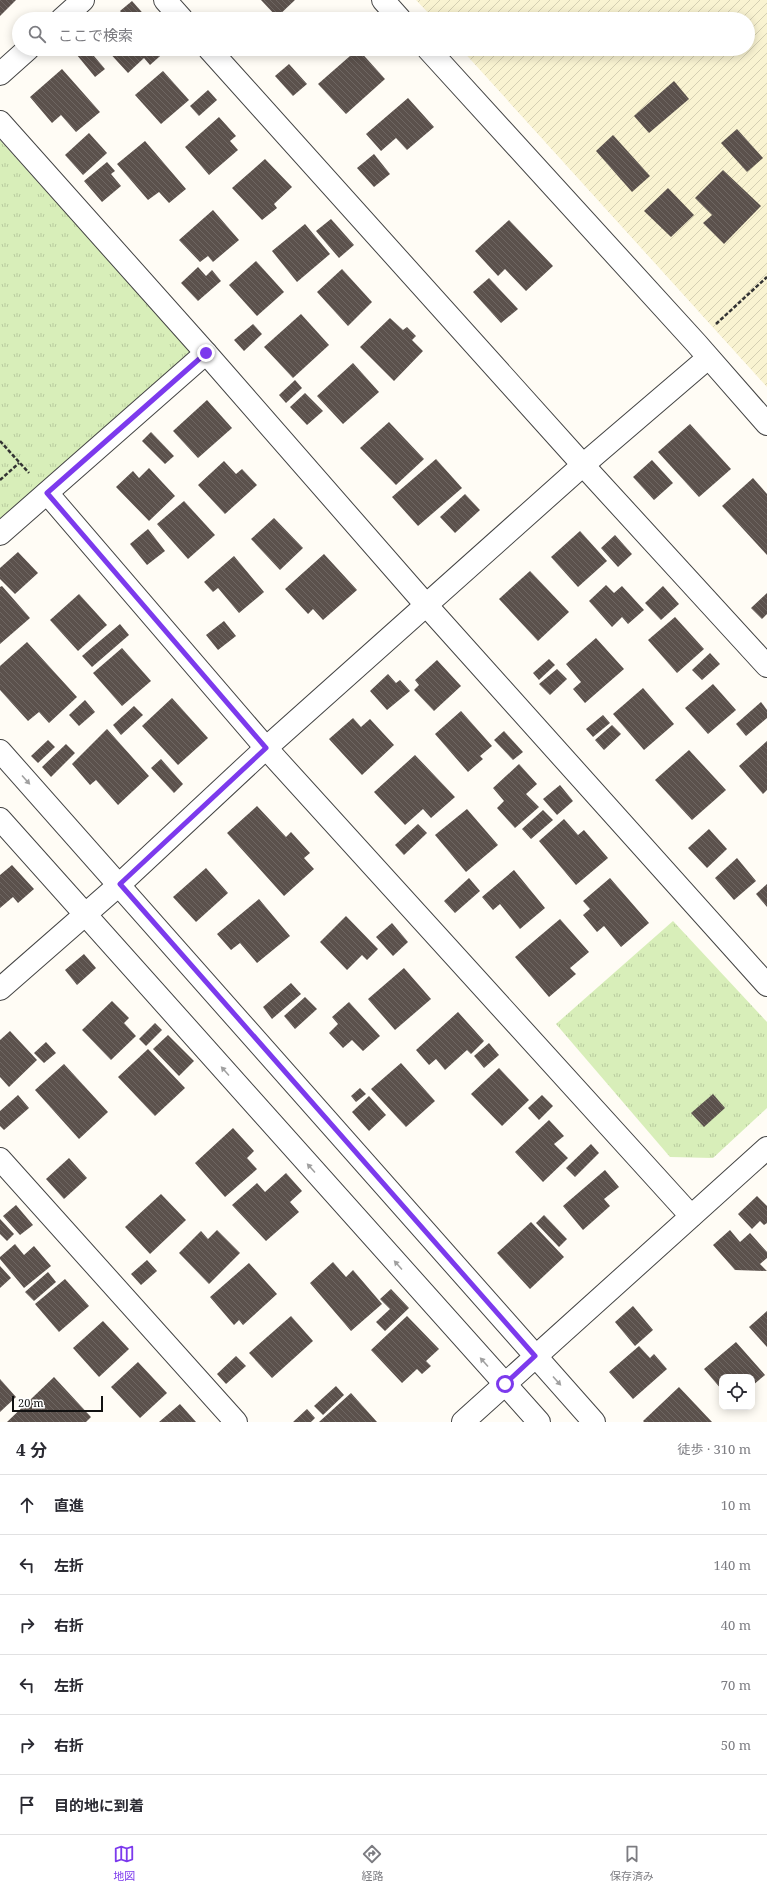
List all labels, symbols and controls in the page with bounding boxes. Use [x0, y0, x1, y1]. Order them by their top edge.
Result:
search box [12, 12, 755, 56]
icon: search [26, 23, 48, 45]
text: ここで検索 [58, 25, 133, 45]
route end [197, 344, 215, 362]
one-way arrow [21, 775, 31, 785]
one-way arrow [220, 1066, 229, 1076]
one-way arrow [307, 1163, 316, 1173]
one-way arrow [393, 1260, 403, 1270]
one-way arrow [480, 1357, 489, 1367]
map controls [719, 1374, 755, 1410]
button: locate [719, 1374, 755, 1410]
route start [496, 1375, 514, 1393]
one-way arrow [553, 1376, 562, 1386]
scale bar [12, 1394, 103, 1413]
text: 20 m [18, 1395, 44, 1410]
text: 4 分 [16, 1438, 47, 1461]
text: 徒歩 · 310 m [678, 1440, 751, 1458]
icon: ahead [16, 1494, 38, 1516]
text: 直進 [54, 1495, 84, 1515]
text: 10 m [721, 1496, 751, 1514]
icon: left [16, 1554, 38, 1576]
text: 左折 [54, 1555, 84, 1575]
text: 140 m [714, 1556, 751, 1574]
icon: right [16, 1614, 38, 1636]
text: 右折 [54, 1615, 84, 1635]
text: 40 m [721, 1616, 751, 1634]
icon: left [16, 1674, 38, 1696]
text: 左折 [54, 1675, 84, 1695]
text: 70 m [721, 1676, 751, 1694]
icon: right [16, 1734, 38, 1756]
text: 右折 [54, 1735, 84, 1755]
text: 50 m [721, 1736, 751, 1754]
icon: arrive [16, 1794, 38, 1816]
text: 目的地に到着 [54, 1795, 144, 1815]
tab: 地図 [113, 1843, 135, 1883]
tab: 経路 [361, 1843, 383, 1883]
tab: 保存済み [610, 1843, 654, 1883]

